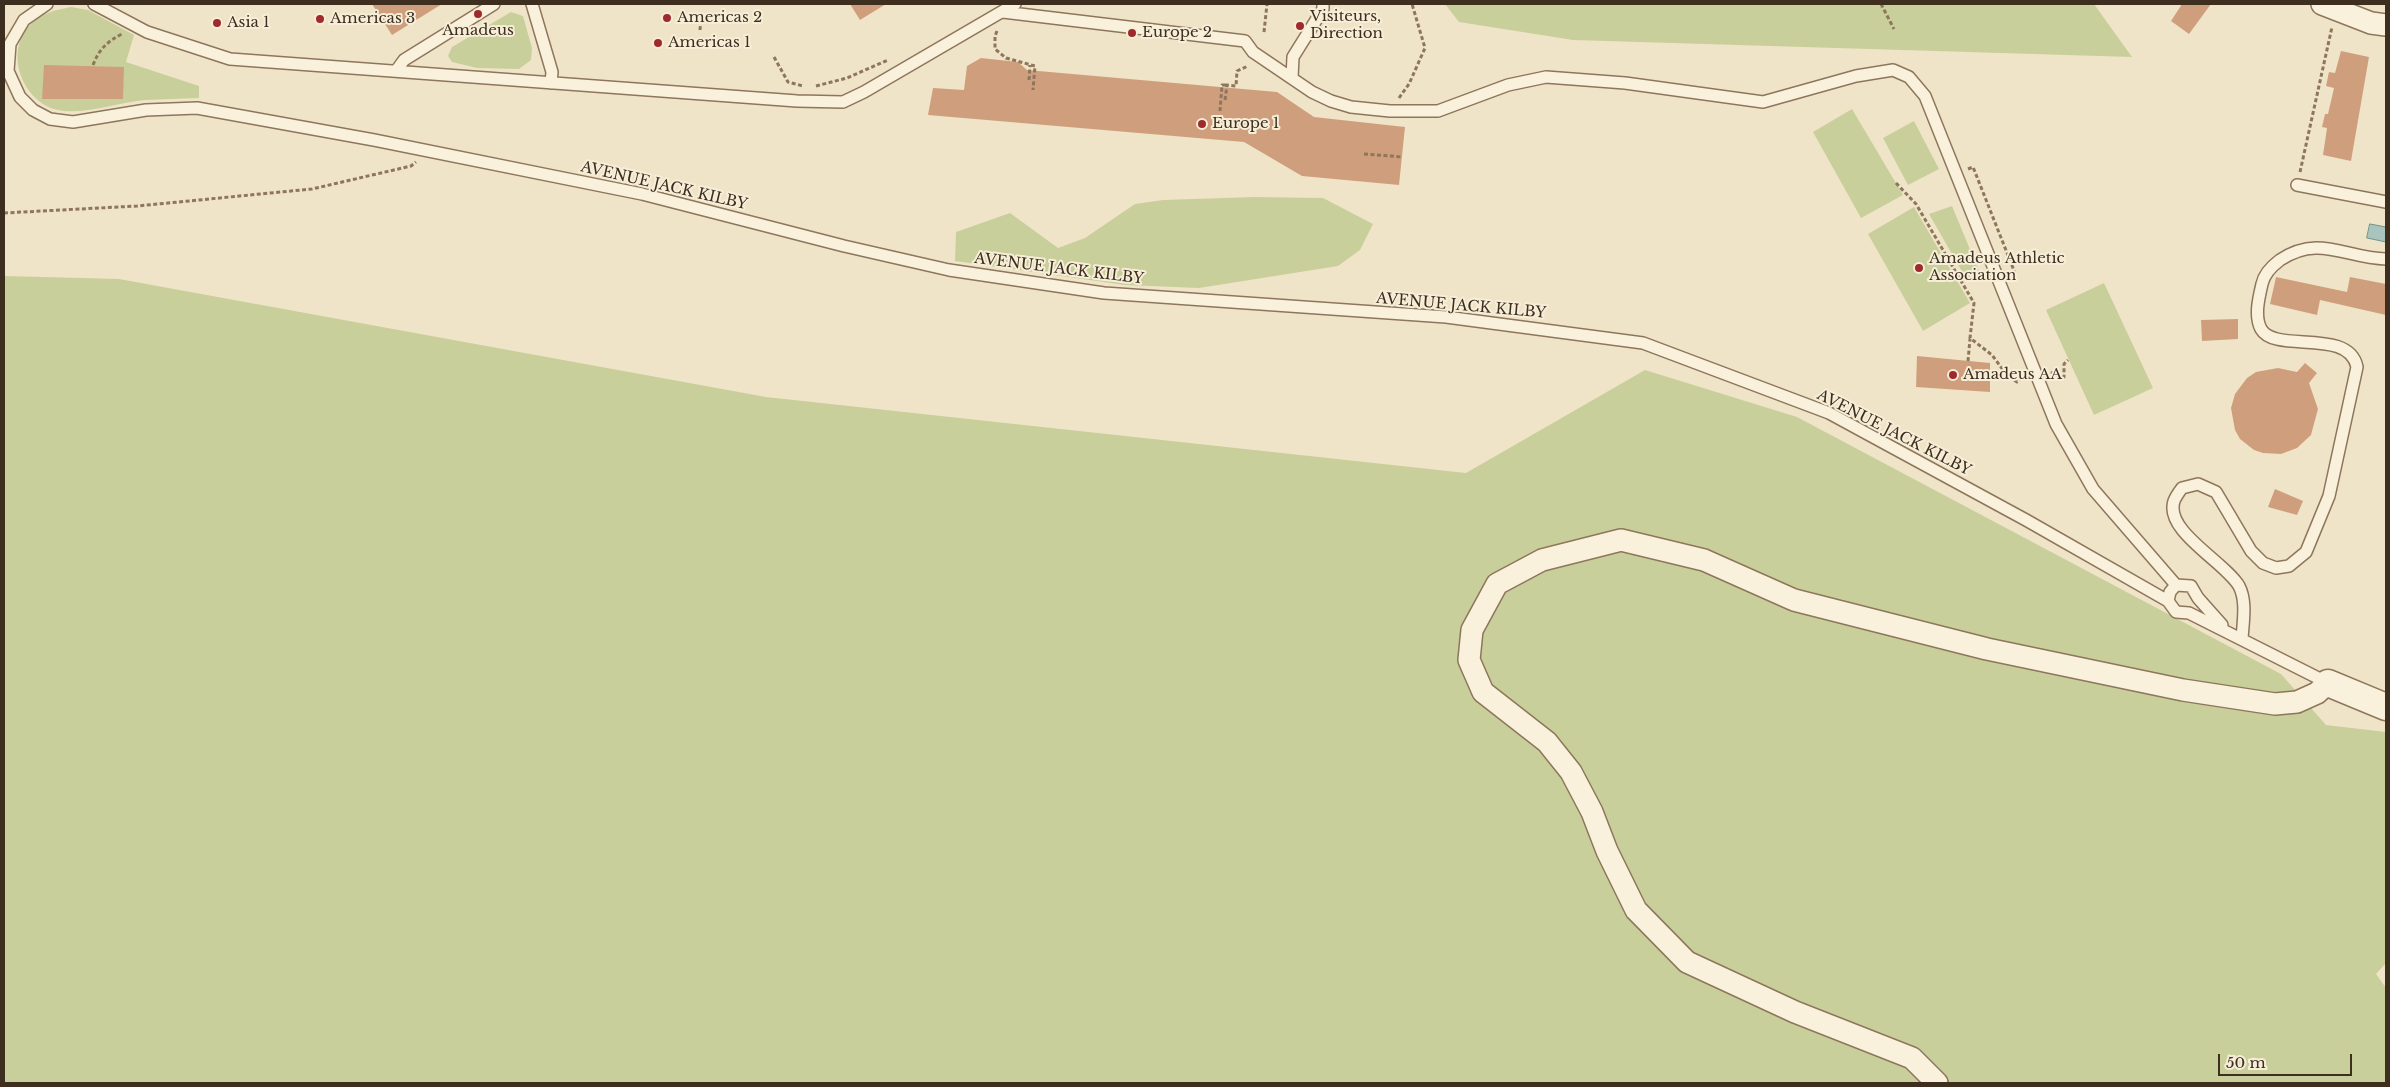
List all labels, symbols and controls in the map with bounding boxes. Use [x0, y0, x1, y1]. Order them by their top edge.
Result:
marker: Amadeus [472, 8, 484, 20]
place label: Visiteurs, Direction [1310, 8, 1383, 43]
place label: Americas 2 [677, 9, 762, 27]
place label: Americas 3 [330, 10, 415, 28]
marker: Americas 2 [661, 12, 673, 24]
marker: Americas 3 [314, 13, 326, 25]
place label: Asia 1 [227, 14, 270, 32]
marker: Asia 1 [211, 17, 223, 29]
marker: Visiteurs, Direction [1294, 20, 1306, 32]
place label: Amadeus [442, 22, 514, 40]
place label: Europe 2 [1142, 24, 1212, 42]
marker: Europe 2 [1126, 27, 1138, 39]
place label: Americas 1 [668, 34, 751, 52]
marker: Americas 1 [652, 37, 664, 49]
place label: Europe 1 [1212, 115, 1280, 133]
marker: Europe 1 [1196, 118, 1208, 130]
street label: AVENUE JACK KILBY [579, 158, 749, 214]
street label: AVENUE JACK KILBY [973, 250, 1145, 288]
place label: Amadeus Athletic Association [1929, 250, 2065, 285]
marker: Amadeus Athletic Association [1913, 262, 1925, 274]
street label: AVENUE JACK KILBY [1375, 290, 1547, 322]
place label: Amadeus AA [1963, 366, 2062, 384]
marker: Amadeus AA [1947, 369, 1959, 381]
street label: AVENUE JACK KILBY [1814, 386, 1974, 480]
scale bar [2220, 1044, 2354, 1076]
text: 50 m [2226, 1053, 2266, 1072]

